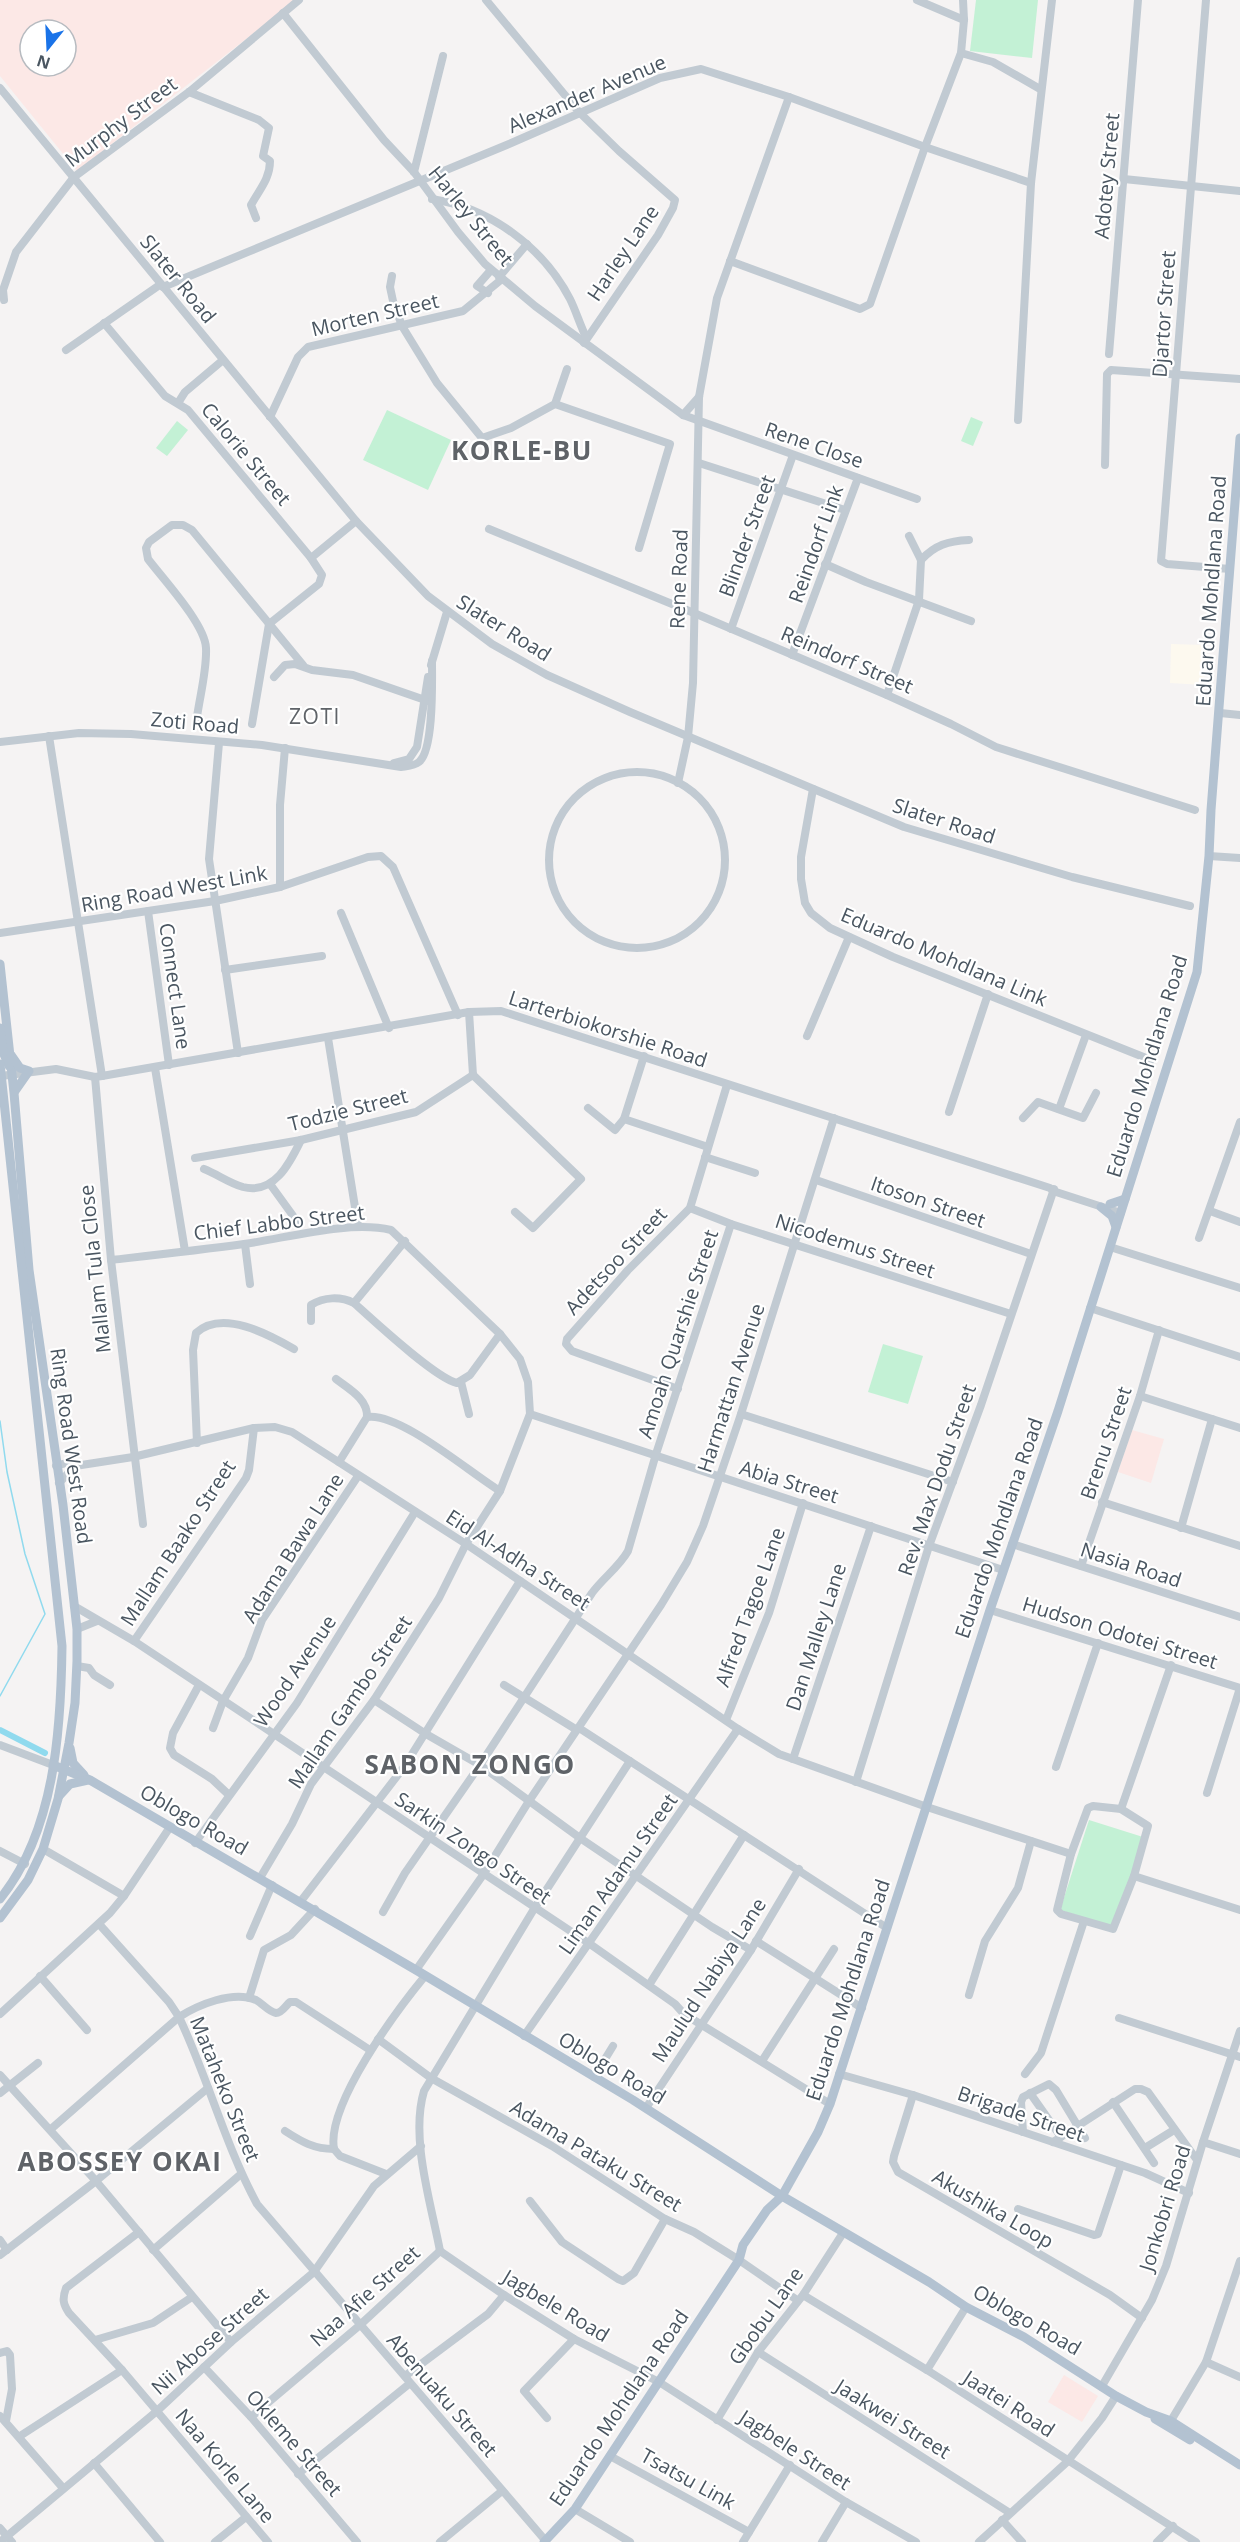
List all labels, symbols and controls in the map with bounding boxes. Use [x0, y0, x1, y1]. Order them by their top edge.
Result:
north arrow [18, 18, 78, 78]
street label: Alexander Avenue [504, 48, 670, 139]
text: N [34, 50, 53, 75]
street label: Murphy Street [59, 70, 182, 173]
street label: Adotey Street [1088, 112, 1125, 240]
street label: Harley Street [423, 160, 520, 271]
street label: Harley Lane [580, 199, 665, 306]
street label: Slater Road [134, 229, 222, 329]
street label: Djartor Street [1146, 250, 1181, 378]
street label: Morten Street [309, 287, 441, 342]
street label: Calorie Street [195, 397, 297, 511]
street label: Rene Close [761, 415, 867, 474]
district label: KORLE-BU [451, 432, 593, 468]
street label: Blinder Street [712, 471, 781, 601]
street label: Eduardo Mohdlana Road [1189, 475, 1232, 707]
street label: Reindorf Link [782, 481, 850, 606]
street label: Rene Road [663, 529, 694, 629]
street label: Slater Road [452, 588, 557, 667]
street label: Reindorf Street [777, 620, 917, 700]
district label: ZOTI [289, 702, 341, 730]
street label: Zoti Road [150, 705, 240, 740]
street label: Slater Road [889, 791, 999, 850]
street label: Ring Road West Link [79, 859, 270, 918]
street label: Eduardo Mohdlana Link [837, 901, 1052, 1013]
street label: Connect Lane [153, 921, 198, 1051]
street label: Eduardo Mohdlana Road [1100, 951, 1193, 1180]
street label: Larterbiokorshie Road [505, 984, 711, 1073]
street label: Todzie Street [285, 1082, 410, 1137]
street label: Itoson Street [867, 1169, 989, 1234]
street label: Mallam Tula Close [72, 1184, 117, 1355]
street label: Chief Labbo Street [192, 1199, 366, 1246]
street label: Adetsoo Street [559, 1201, 673, 1320]
street label: Nicodemus Street [772, 1207, 939, 1284]
street label: Amoah Quarshie Street [631, 1226, 724, 1442]
street label: Harmattan Avenue [690, 1300, 771, 1476]
street label: Ring Road West Road [44, 1346, 99, 1546]
street label: Rev. Max Dodu Street [891, 1380, 982, 1579]
street label: Brenu Street [1074, 1383, 1137, 1503]
street label: Eduardo Mohdlana Road [948, 1414, 1049, 1642]
street label: Abia Street [736, 1454, 842, 1509]
street label: Mallam Baako Street [114, 1455, 241, 1631]
street label: Adama Bawa Lane [236, 1468, 350, 1628]
street label: Eid Al-Adha Street [441, 1503, 596, 1616]
street label: Alfred Tagoe Lane [708, 1523, 791, 1690]
street label: Nasia Road [1077, 1535, 1185, 1594]
street label: Dan Malley Lane [779, 1560, 852, 1714]
street label: Hudson Odotei Street [1019, 1590, 1221, 1675]
street label: Wood Avenue [247, 1609, 342, 1732]
street label: Mallam Gambo Street [281, 1610, 418, 1794]
district label: SABON ZONGO [364, 1746, 576, 1782]
street label: Oblogo Road [135, 1778, 253, 1861]
street label: Sarkin Zongo Street [390, 1785, 557, 1910]
street label: Liman Adamu Street [552, 1788, 683, 1959]
street label: Eduardo Mohdlana Road [799, 1876, 896, 2104]
street label: Maulud Nabiya Lane [645, 1892, 772, 2067]
street label: Mataheko Street [184, 2012, 267, 2165]
street label: Oblogo Road [554, 2025, 671, 2110]
street label: Brigade Street [954, 2079, 1088, 2148]
street label: Adama Pataku Street [505, 2094, 687, 2218]
street label: Jonkobri Road [1132, 2141, 1197, 2276]
district label: ABOSSEY OKAI [18, 2143, 222, 2179]
street label: Akushika Loop [928, 2163, 1059, 2254]
street label: Naa Afie Street [304, 2239, 425, 2352]
street label: Gbobu Lane [722, 2261, 809, 2370]
street label: Jagbele Road [496, 2262, 615, 2348]
street label: Oblogo Road [968, 2278, 1086, 2361]
street label: Nii Abose Street [145, 2281, 274, 2401]
street label: Eduardo Mohdlana Road [543, 2304, 694, 2511]
street label: Abenuaku Street [381, 2327, 504, 2462]
street label: Jaatei Road [957, 2363, 1060, 2443]
street label: Jaakwei Street [829, 2371, 956, 2465]
street label: Okleme Street [241, 2384, 348, 2502]
street label: Jagbele Street [733, 2402, 856, 2496]
street label: Naa Korle Lane [170, 2403, 281, 2529]
street label: Tsatsu Link [636, 2442, 741, 2516]

